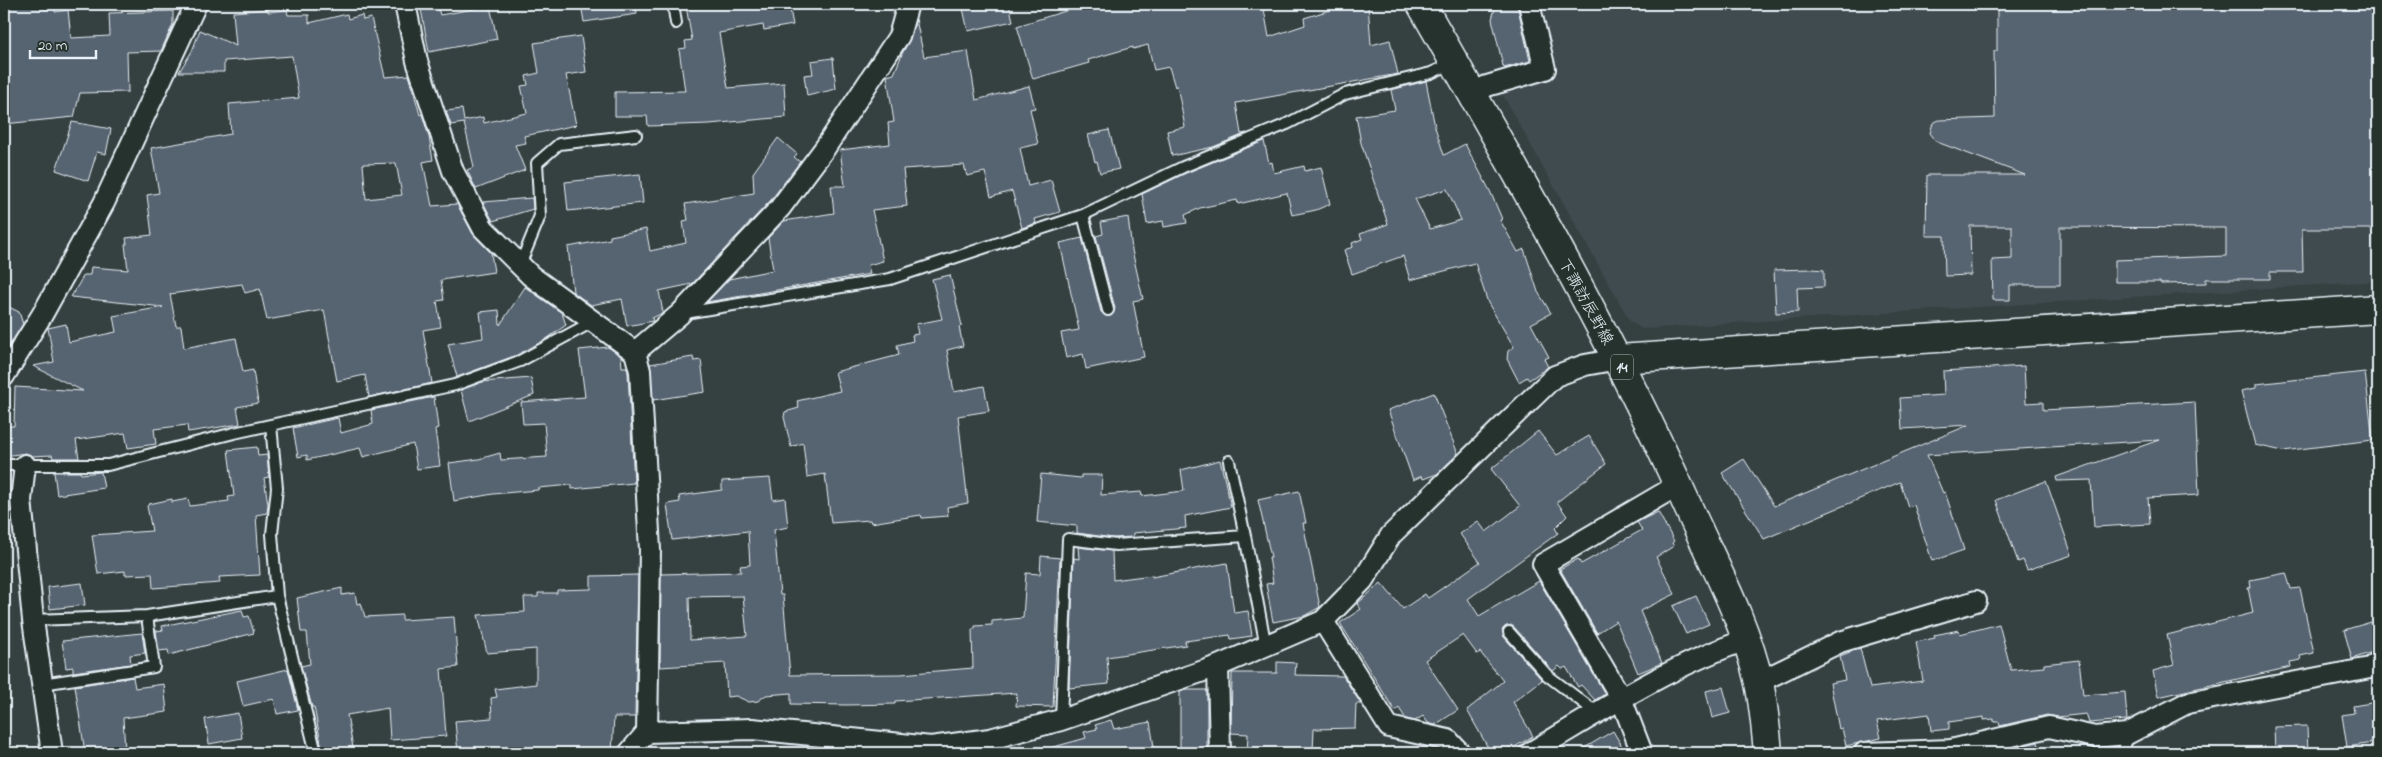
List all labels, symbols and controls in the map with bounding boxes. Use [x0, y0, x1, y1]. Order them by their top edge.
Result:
scale bar [30, 28, 96, 60]
text: 20 m [38, 35, 68, 57]
street label: 下諏訪辰野線 [1551, 254, 1619, 350]
road number: 14 [1611, 354, 1633, 380]

